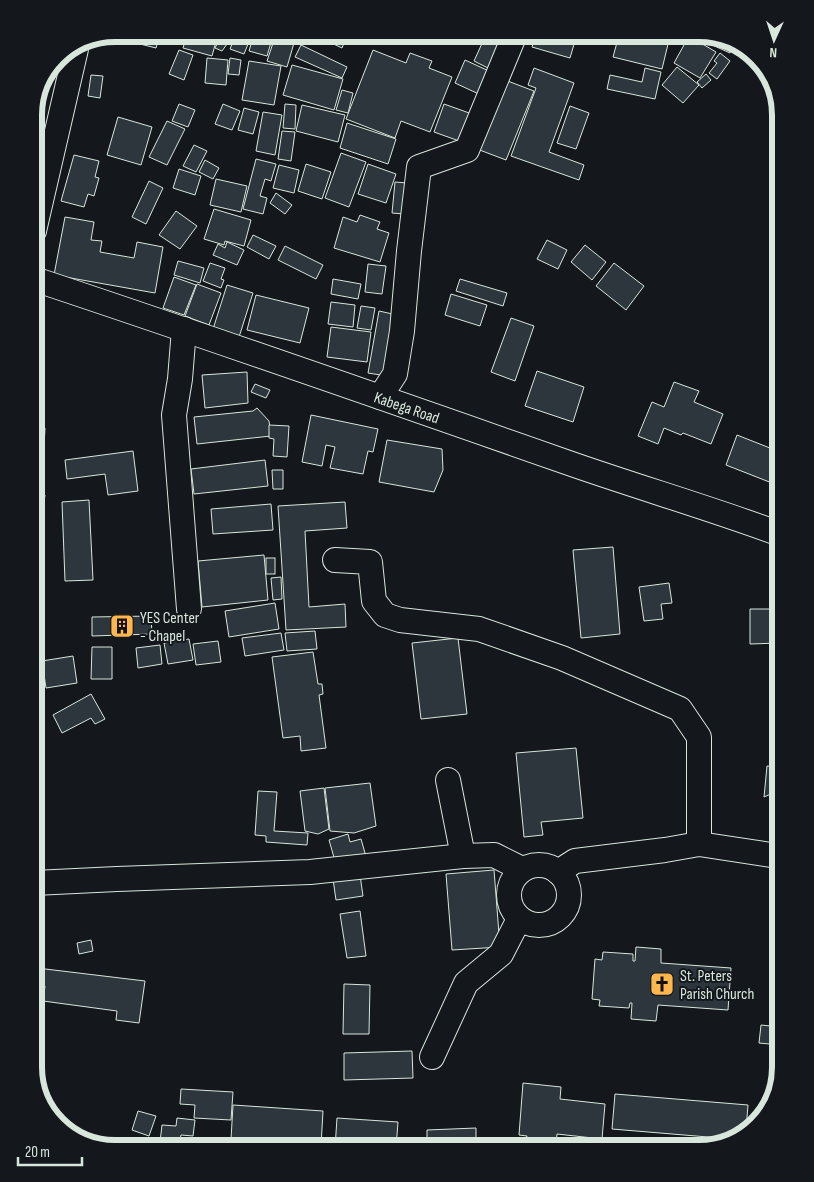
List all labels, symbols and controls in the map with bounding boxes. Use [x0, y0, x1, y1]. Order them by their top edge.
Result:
north arrow [749, 15, 799, 65]
text: N [769, 44, 778, 61]
street label: Kabega Road [371, 388, 442, 428]
place label: YES Center - Chapel [140, 609, 200, 646]
building icon: YES Center - Chapel [109, 613, 135, 639]
place label: St. Peters Parish Church [680, 967, 754, 1004]
church icon: St. Peters Parish Church [649, 971, 675, 997]
scale bar [18, 1134, 81, 1166]
text: 20 m [25, 1143, 50, 1162]

